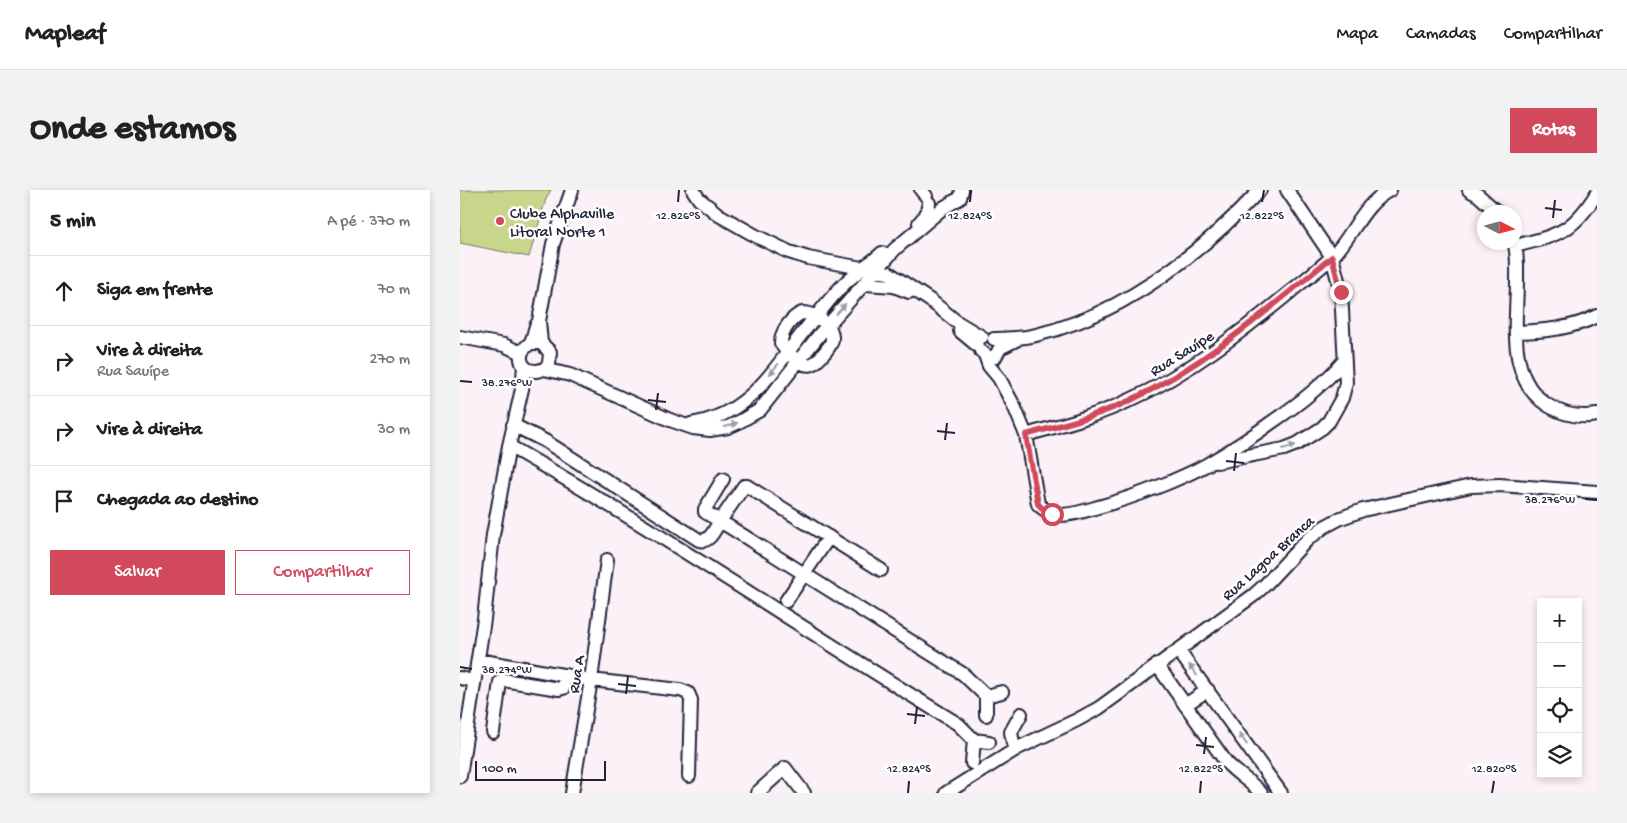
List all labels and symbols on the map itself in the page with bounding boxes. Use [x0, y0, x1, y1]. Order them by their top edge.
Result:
north arrow [1477, 205, 1522, 250]
place label: Clube Alphaville Litoral Norte 1 [510, 206, 615, 243]
text: 12.826°S [655, 210, 700, 224]
text: 12.824°S [947, 210, 992, 224]
text: 12.822°S [1239, 210, 1284, 224]
marker: Clube Alphaville Litoral Norte 1 [494, 215, 506, 227]
route end [1330, 281, 1353, 304]
one-way arrow [835, 304, 847, 316]
street label: Rua Sauípe [1147, 327, 1219, 382]
one-way arrow [768, 362, 780, 374]
text: 38.276°W [481, 377, 532, 391]
one-way arrow [724, 421, 739, 429]
one-way arrow [1281, 443, 1296, 450]
text: 38.276°W [1524, 494, 1575, 508]
route start [1041, 503, 1064, 526]
street label: Rua Lagoa Branca [1219, 512, 1320, 606]
street label: Rua A [566, 653, 591, 695]
one-way arrow [1188, 663, 1198, 677]
text: 38.274°W [481, 664, 532, 678]
one-way arrow [1237, 733, 1248, 746]
scale bar [475, 758, 606, 781]
text: 12.824°S [886, 763, 931, 777]
text: 12.822°S [1178, 763, 1223, 777]
text: 12.820°S [1471, 763, 1517, 777]

